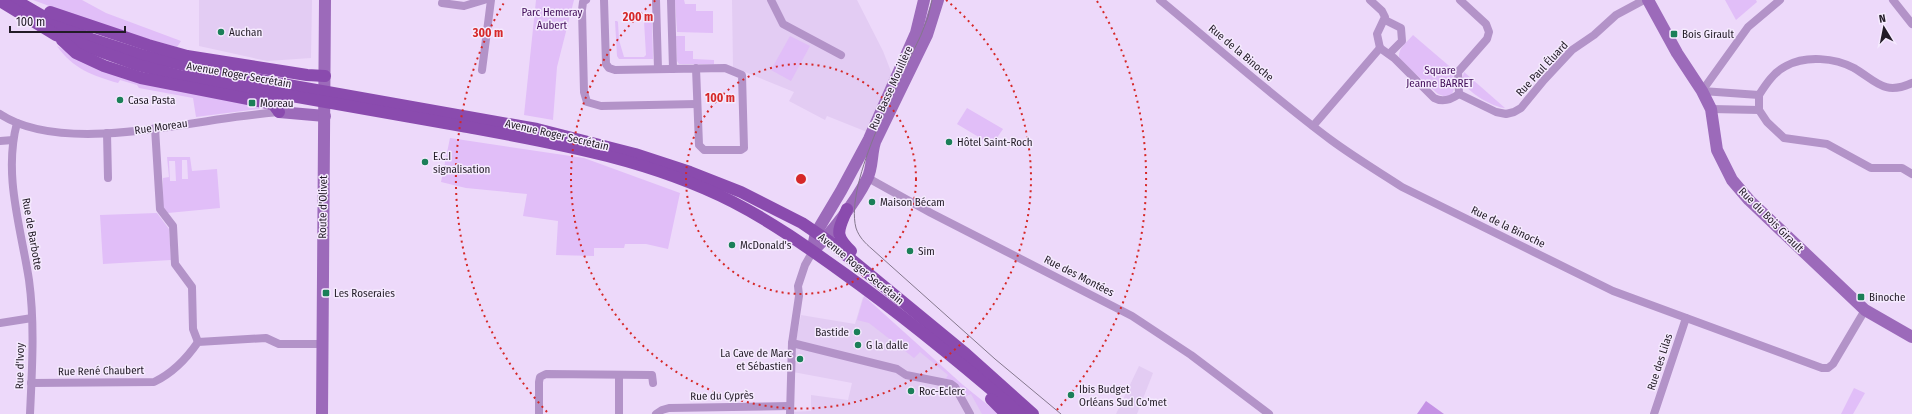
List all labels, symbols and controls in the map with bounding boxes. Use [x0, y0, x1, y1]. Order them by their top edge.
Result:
park label: Parc Hemeray Aubert [521, 6, 583, 32]
scale bar [10, 8, 125, 34]
north arrow [1864, 8, 1904, 48]
text: 200 m [622, 10, 653, 24]
text: N [1878, 12, 1887, 26]
text: 100 m [16, 15, 45, 29]
street label: Rue de la Binoche [1206, 22, 1276, 84]
place label: Auchan [229, 26, 262, 39]
text: 300 m [472, 26, 503, 40]
marker: Auchan [216, 27, 226, 37]
place label: Bois Girault [1682, 28, 1734, 41]
marker: Bois Girault [1669, 29, 1679, 39]
street label: Rue Paul Éluard [1513, 38, 1571, 99]
street label: Rue Basse Mouillère [867, 44, 915, 132]
street label: Avenue Roger Secrétain [186, 59, 292, 91]
park label: Square Jeanne BARRET [1406, 64, 1475, 90]
text: 100 m [705, 91, 735, 105]
place label: Casa Pasta [128, 94, 176, 107]
marker: Casa Pasta [115, 95, 125, 105]
place label: Moreau [260, 97, 294, 110]
marker: Moreau [247, 98, 257, 108]
street label: Rue Moreau [134, 117, 188, 137]
street label: Avenue Roger Secrétain [504, 117, 610, 153]
place label: Hôtel Saint-Roch [957, 136, 1033, 149]
marker: Hôtel Saint-Roch [944, 137, 954, 147]
place label: E.C.I signalisation [433, 150, 490, 176]
marker: E.C.I signalisation [420, 157, 430, 167]
centre of rings [794, 172, 808, 186]
street label: Route d'Olivet [316, 175, 330, 239]
street label: Rue du Bois Girault [1736, 185, 1806, 255]
place label: Maison Bécam [880, 196, 945, 209]
street label: Rue de Barbotte [19, 197, 45, 271]
marker: Maison Bécam [867, 197, 877, 207]
street label: Rue de la Binoche [1469, 203, 1547, 251]
street label: Avenue Roger Secrétain [816, 231, 906, 307]
place label: McDonald's [740, 239, 792, 252]
marker: McDonald's [727, 240, 737, 250]
place label: Sim [918, 245, 935, 258]
marker: Sim [905, 246, 915, 256]
street label: Rue des Montées [1042, 253, 1116, 299]
place label: Les Roseraies [334, 287, 395, 300]
marker: Les Roseraies [321, 288, 331, 298]
place label: Binoche [1869, 291, 1905, 304]
marker: Binoche [1856, 292, 1866, 302]
place label: Bastide [815, 326, 849, 339]
marker: Bastide [852, 327, 862, 337]
street label: Rue des Lilas [1645, 332, 1675, 392]
place label: G la dalle [866, 339, 908, 352]
marker: G la dalle [853, 340, 863, 350]
street label: Rue d'Ivoy [13, 343, 27, 389]
place label: La Cave de Marc et Sébastien [720, 347, 792, 373]
marker: La Cave de Marc et Sébastien [795, 354, 805, 364]
street label: Rue René Chaubert [58, 364, 144, 378]
place label: Ibis Budget Orléans Sud Co'met [1079, 383, 1167, 409]
place label: Roc-Eclerc [919, 385, 965, 398]
marker: Roc-Eclerc [906, 386, 916, 396]
street label: Rue du Cyprès [690, 389, 754, 403]
marker: Ibis Budget Orléans Sud Co'met [1066, 390, 1076, 400]

